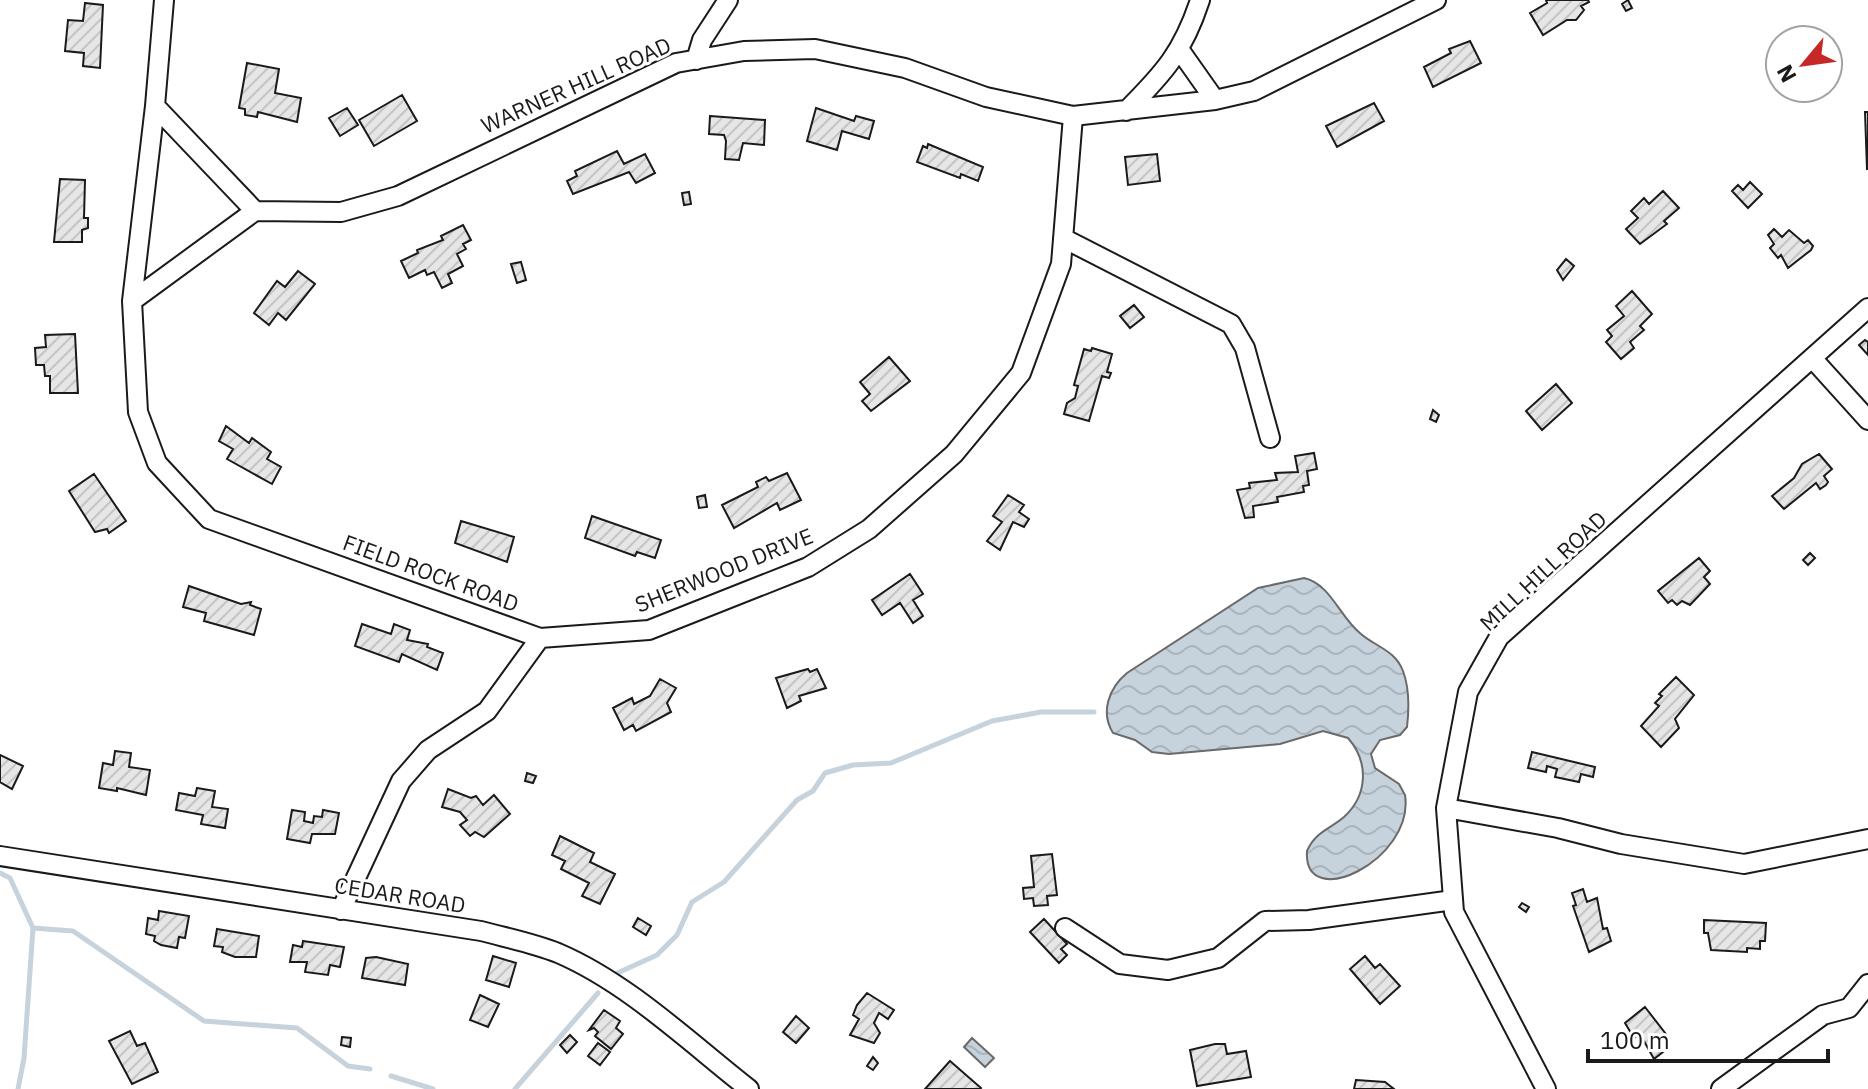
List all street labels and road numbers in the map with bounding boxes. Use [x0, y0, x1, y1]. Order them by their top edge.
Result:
street label: WARNER HILL ROAD [476, 30, 675, 139]
street label: MILL HILL ROAD [1473, 504, 1612, 637]
street label: SHERWOOD DRIVE [630, 521, 817, 619]
street label: FIELD ROCK ROAD [339, 527, 523, 618]
street label: CEDAR ROAD [332, 870, 468, 919]

